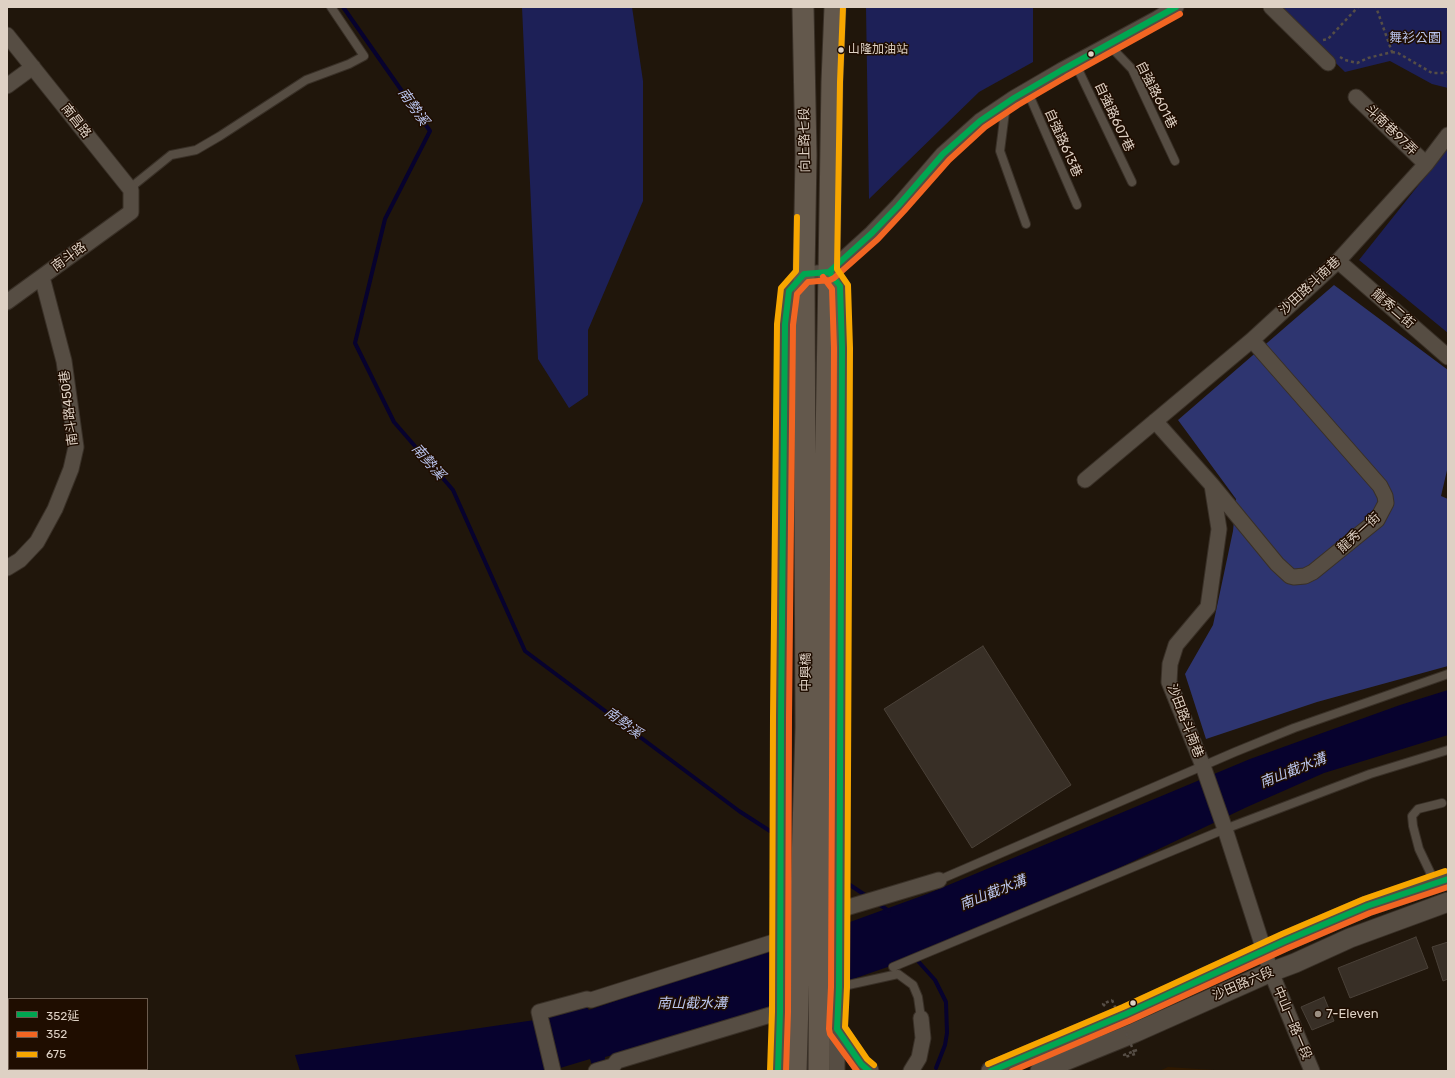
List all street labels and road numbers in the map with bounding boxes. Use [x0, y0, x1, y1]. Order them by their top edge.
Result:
street label: 自強路601巷 [1132, 59, 1180, 131]
street label: 自強路607巷 [1091, 80, 1137, 154]
street label: 南昌路 [58, 101, 94, 141]
street label: 斗南巷97弄 [1362, 101, 1420, 159]
street label: 向上路七段 [797, 107, 813, 173]
street label: 自強路613巷 [1041, 107, 1085, 179]
street label: 南斗路 [49, 239, 89, 275]
street label: 沙田路斗南巷 [1276, 254, 1344, 318]
street label: 龍秀二街 [1368, 286, 1418, 332]
street label: 南斗路450巷 [57, 369, 81, 447]
street label: 龍秀一街 [1334, 510, 1384, 556]
street label: 中興橋 [798, 653, 814, 691]
street label: 沙田路斗南巷 [1164, 682, 1206, 760]
street label: 沙田路六段 [1210, 964, 1276, 1004]
street label: 中山一路一段 [1270, 984, 1314, 1062]

